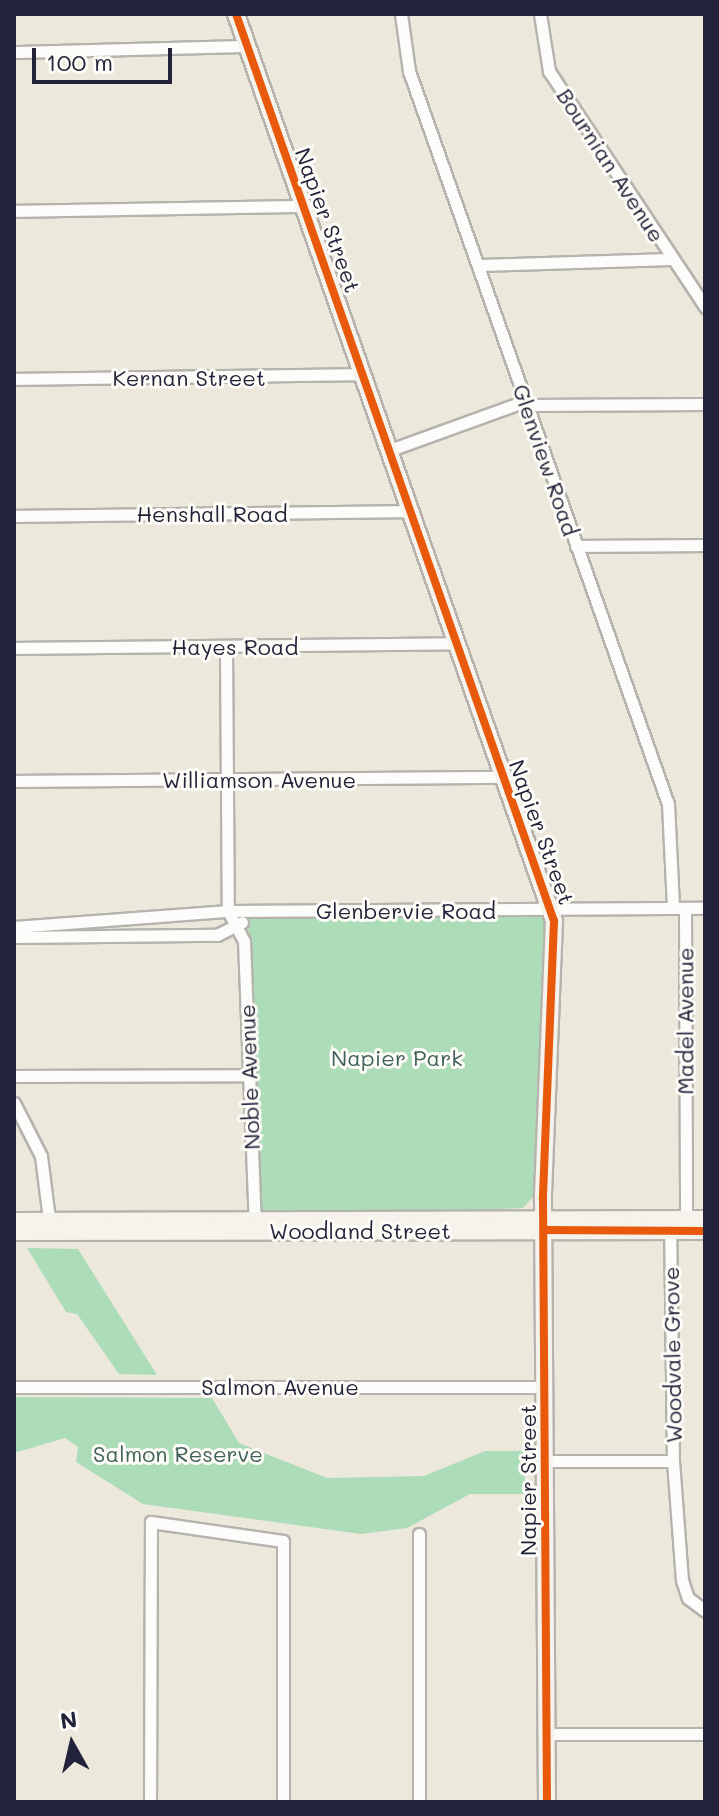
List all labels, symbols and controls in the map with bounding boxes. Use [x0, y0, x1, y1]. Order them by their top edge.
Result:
scale bar [36, 32, 176, 82]
text: 100 m [46, 46, 113, 77]
street label: Bournian Avenue [552, 83, 670, 247]
street label: Napier Street [290, 144, 366, 296]
street label: Kernan Street [112, 365, 266, 391]
street label: Glenview Road [508, 381, 584, 539]
street label: Henshall Road [136, 501, 288, 527]
street label: Hayes Road [171, 634, 299, 660]
street label: Napier Street [504, 756, 580, 908]
street label: Williamson Avenue [162, 767, 356, 793]
street label: Glenbervie Road [316, 898, 496, 924]
street label: Madel Avenue [672, 947, 698, 1095]
street label: Noble Avenue [233, 1004, 265, 1150]
park label: Napier Park [331, 1045, 463, 1071]
street label: Woodland Street [269, 1218, 451, 1244]
street label: Woodvale Grove [657, 1267, 687, 1443]
street label: Salmon Avenue [201, 1374, 359, 1400]
street label: Napier Street [515, 1404, 541, 1556]
park label: Salmon Reserve [93, 1441, 263, 1467]
north arrow [32, 1704, 112, 1784]
text: N [58, 1704, 79, 1735]

